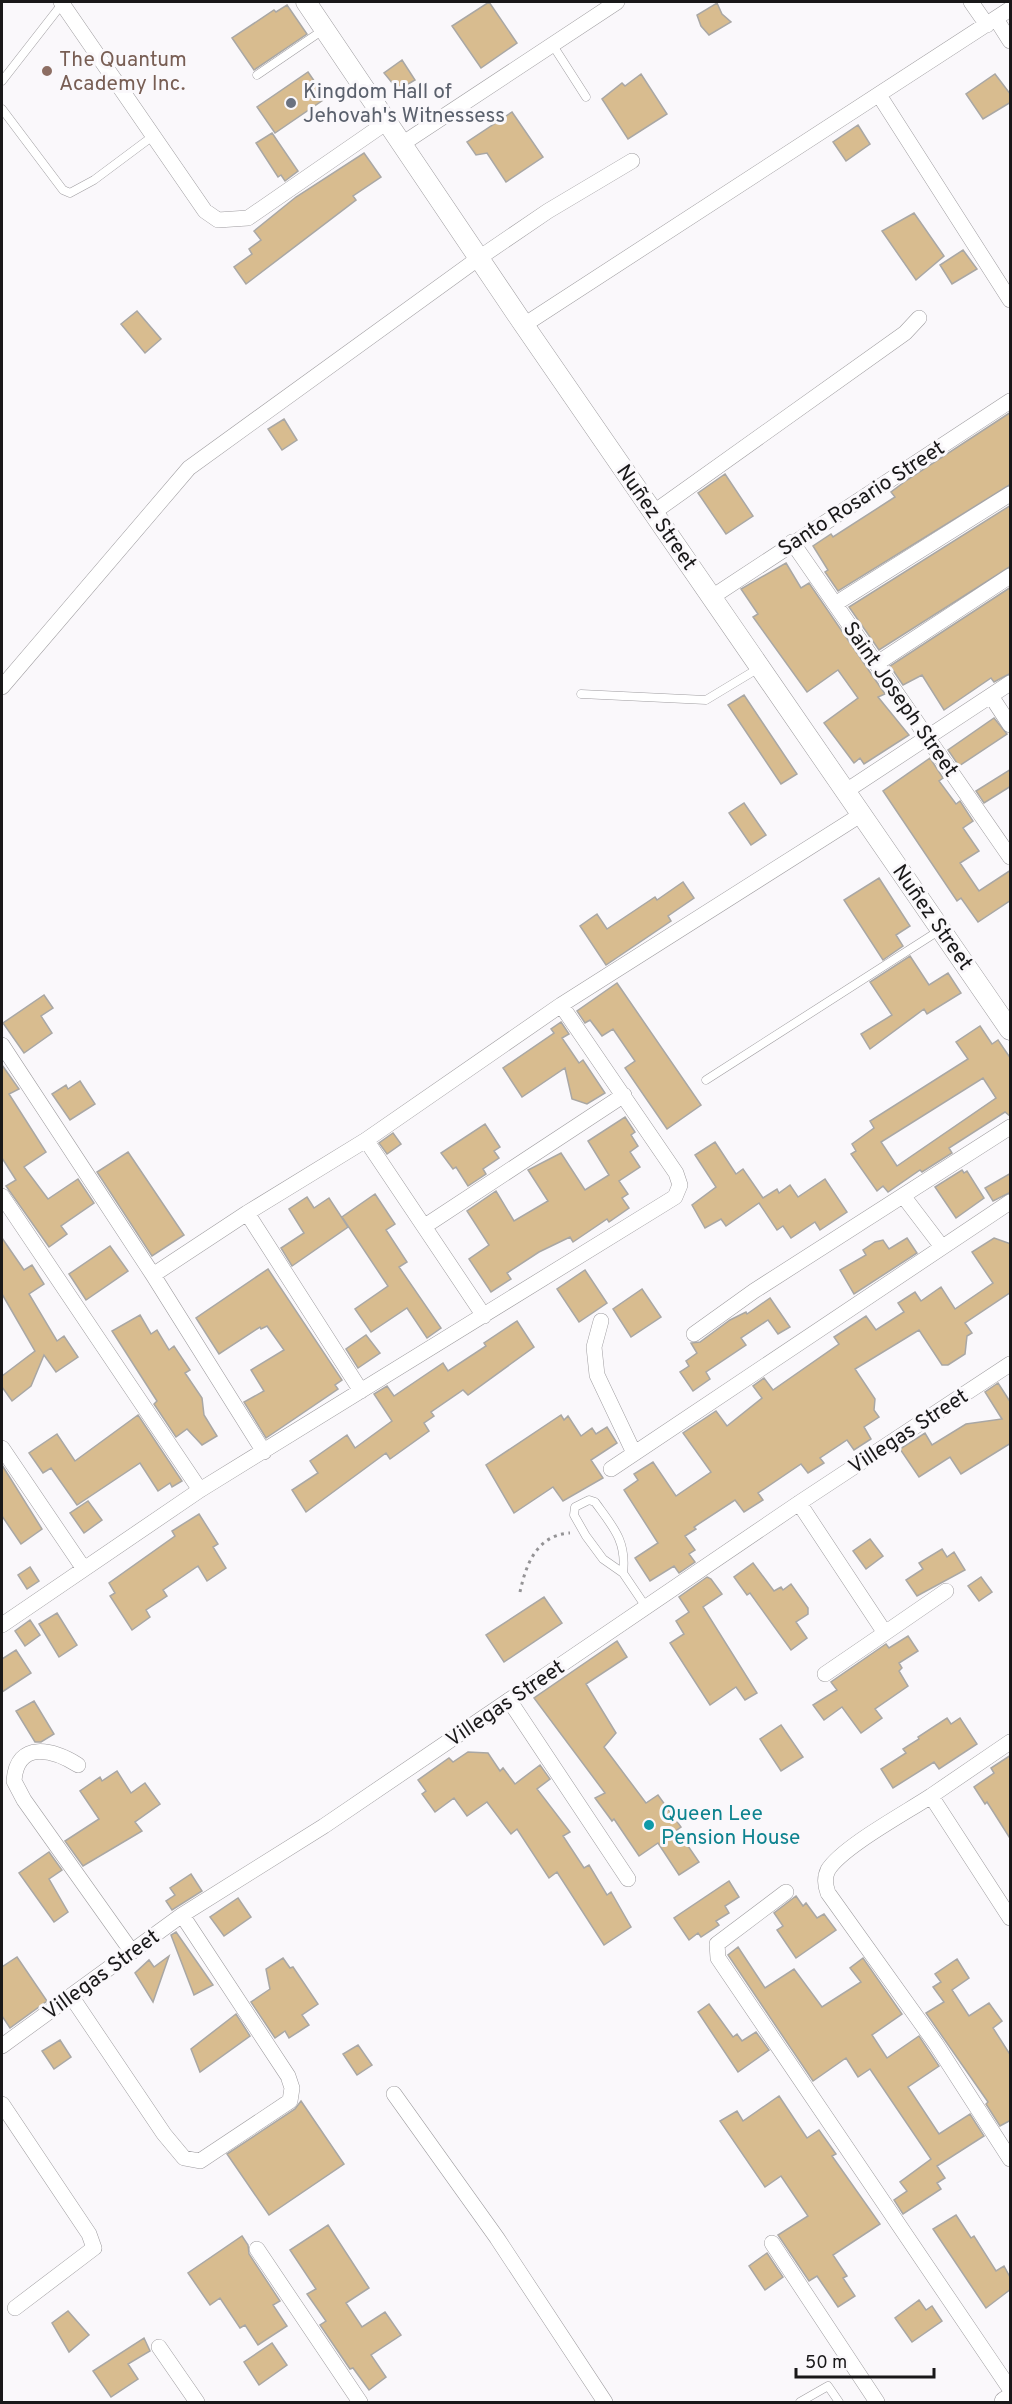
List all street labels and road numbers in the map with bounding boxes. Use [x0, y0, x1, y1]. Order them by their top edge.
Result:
street label: Santo Rosario Street [773, 435, 950, 563]
street label: Nuñez Street [609, 460, 702, 576]
street label: Saint Joseph Street [836, 617, 964, 783]
street label: Nuñez Street [885, 860, 978, 976]
street label: Villegas Street [844, 1384, 974, 1481]
street label: Villegas Street [441, 1655, 570, 1754]
street label: Villegas Street [38, 1924, 165, 2026]

